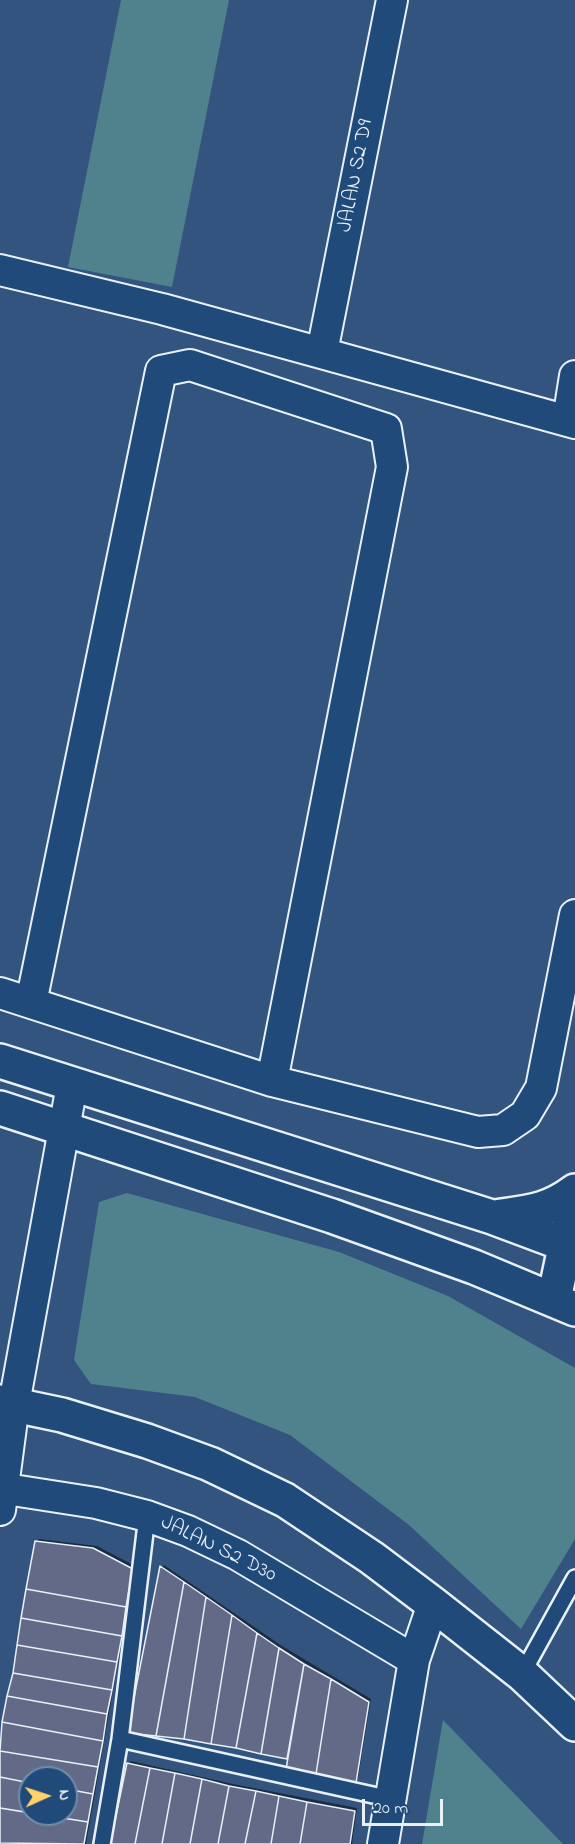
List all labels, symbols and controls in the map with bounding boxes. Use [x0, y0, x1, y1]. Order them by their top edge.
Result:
street label: JALAN S2 D9 [334, 118, 380, 234]
street label: JALAN S2 D30 [156, 1511, 280, 1589]
north arrow [18, 1766, 78, 1826]
scale bar [365, 1787, 446, 1825]
text: N [52, 1789, 76, 1801]
text: 20 m [373, 1796, 408, 1822]

